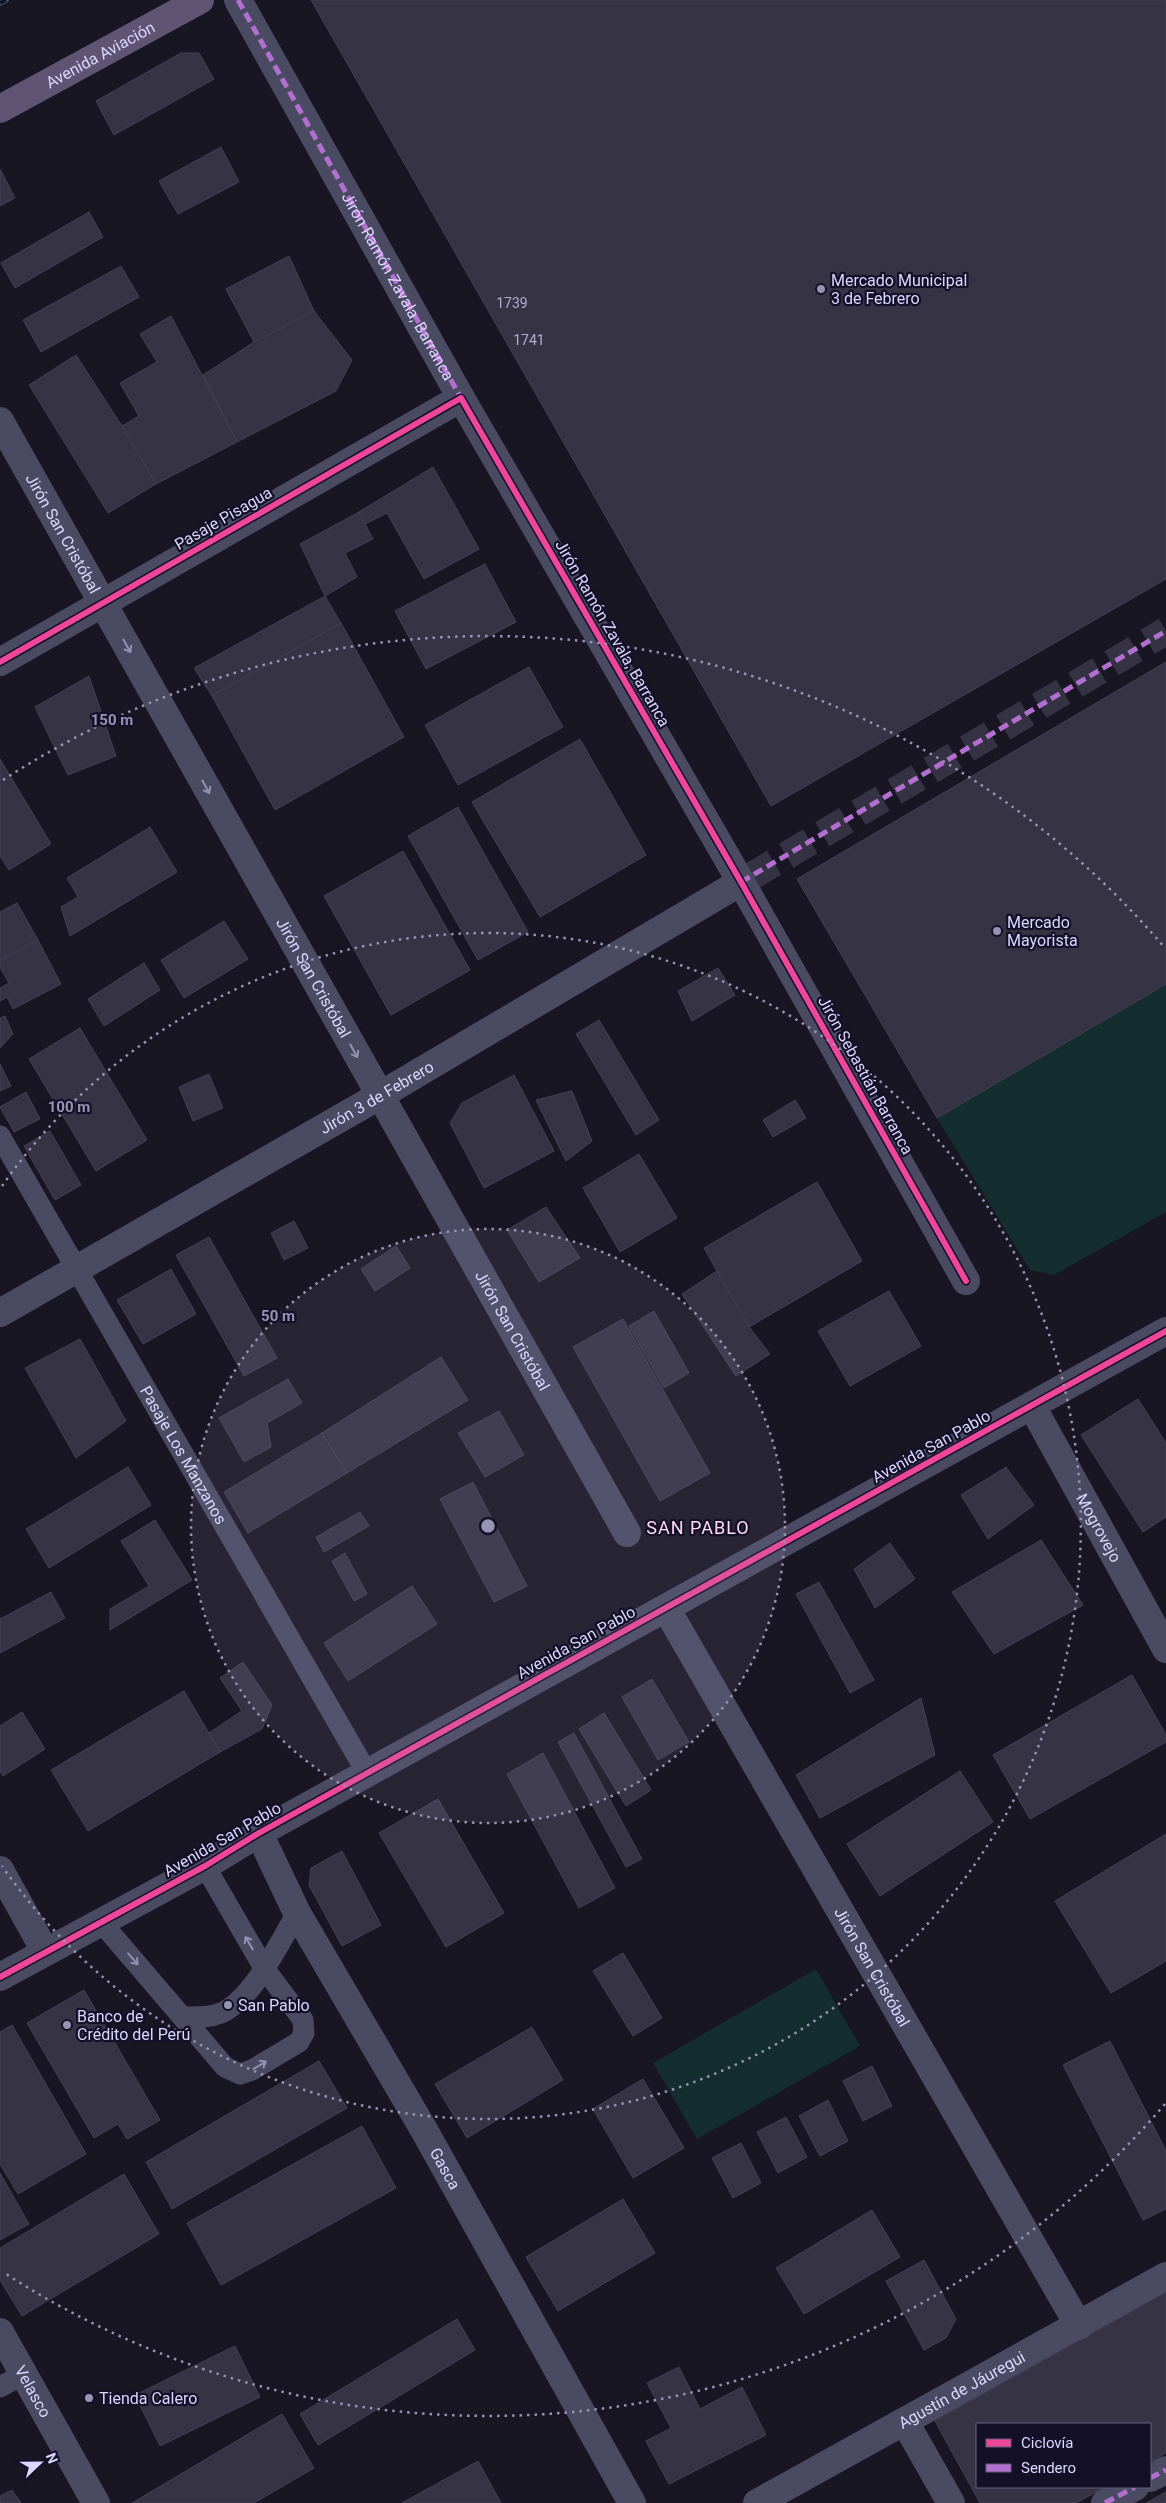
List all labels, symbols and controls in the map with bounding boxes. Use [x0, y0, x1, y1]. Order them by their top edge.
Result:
street label: Avenida Aviación [43, 18, 158, 92]
street label: Jirón Ramón Zavala, Barranca [338, 189, 458, 384]
place label: Mercado Municipal 3 de Febrero [831, 271, 967, 308]
marker: Mercado Municipal 3 de Febrero [815, 283, 827, 295]
house number: 1739 [496, 295, 528, 311]
house number: 1741 [513, 332, 545, 348]
street label: Jirón San Cristóbal [22, 470, 104, 597]
street label: Pasaje Pisagua [171, 483, 275, 554]
street label: Jirón Ramón Zavala, Barranca [551, 536, 674, 730]
one-way arrow [122, 638, 132, 652]
text: 150 m [91, 711, 133, 729]
one-way arrow [201, 780, 211, 795]
place label: Mercado Mayorista [1007, 913, 1078, 950]
street label: Jirón San Cristóbal [272, 915, 355, 1041]
marker: Mercado Mayorista [991, 925, 1003, 937]
street label: Jirón Sebastián Barranca [814, 993, 917, 1158]
one-way arrow [350, 1043, 360, 1058]
street label: Jirón 3 de Febrero [316, 1057, 437, 1138]
text: 100 m [48, 1098, 90, 1116]
street label: Jirón San Cristóbal [471, 1267, 554, 1394]
text: 50 m [261, 1307, 295, 1325]
street label: Pasaje Los Manzanos [136, 1383, 231, 1528]
street label: Avenida San Pablo [869, 1406, 994, 1487]
street label: Mogrovejo [1072, 1490, 1125, 1566]
centre of rings [479, 1517, 497, 1535]
district label: SAN PABLO [646, 1517, 750, 1538]
street label: Avenida San Pablo [514, 1602, 639, 1683]
street label: Avenida San Pablo [160, 1798, 284, 1881]
street label: Jirón San Cristóbal [830, 1904, 914, 2030]
one-way arrow [244, 1937, 254, 1951]
one-way arrow [127, 1952, 138, 1965]
place label: San Pablo [238, 1996, 310, 2015]
marker: San Pablo [222, 1999, 234, 2011]
place label: Banco de Crédito del Perú [77, 2007, 190, 2044]
marker: Banco de Crédito del Perú [61, 2019, 73, 2031]
one-way arrow [252, 2060, 266, 2070]
street label: Gasca [426, 2144, 464, 2193]
street label: Agustín de Jáuregui [895, 2347, 1028, 2433]
street label: Velasco [11, 2362, 55, 2421]
place label: Tienda Calero [99, 2389, 197, 2408]
marker: Tienda Calero [83, 2392, 95, 2404]
legend [976, 2423, 1151, 2488]
text: Ciclovía [1021, 2434, 1074, 2452]
north arrow [15, 2438, 65, 2488]
text: N [43, 2451, 61, 2466]
text: Sendero [1021, 2459, 1076, 2477]

